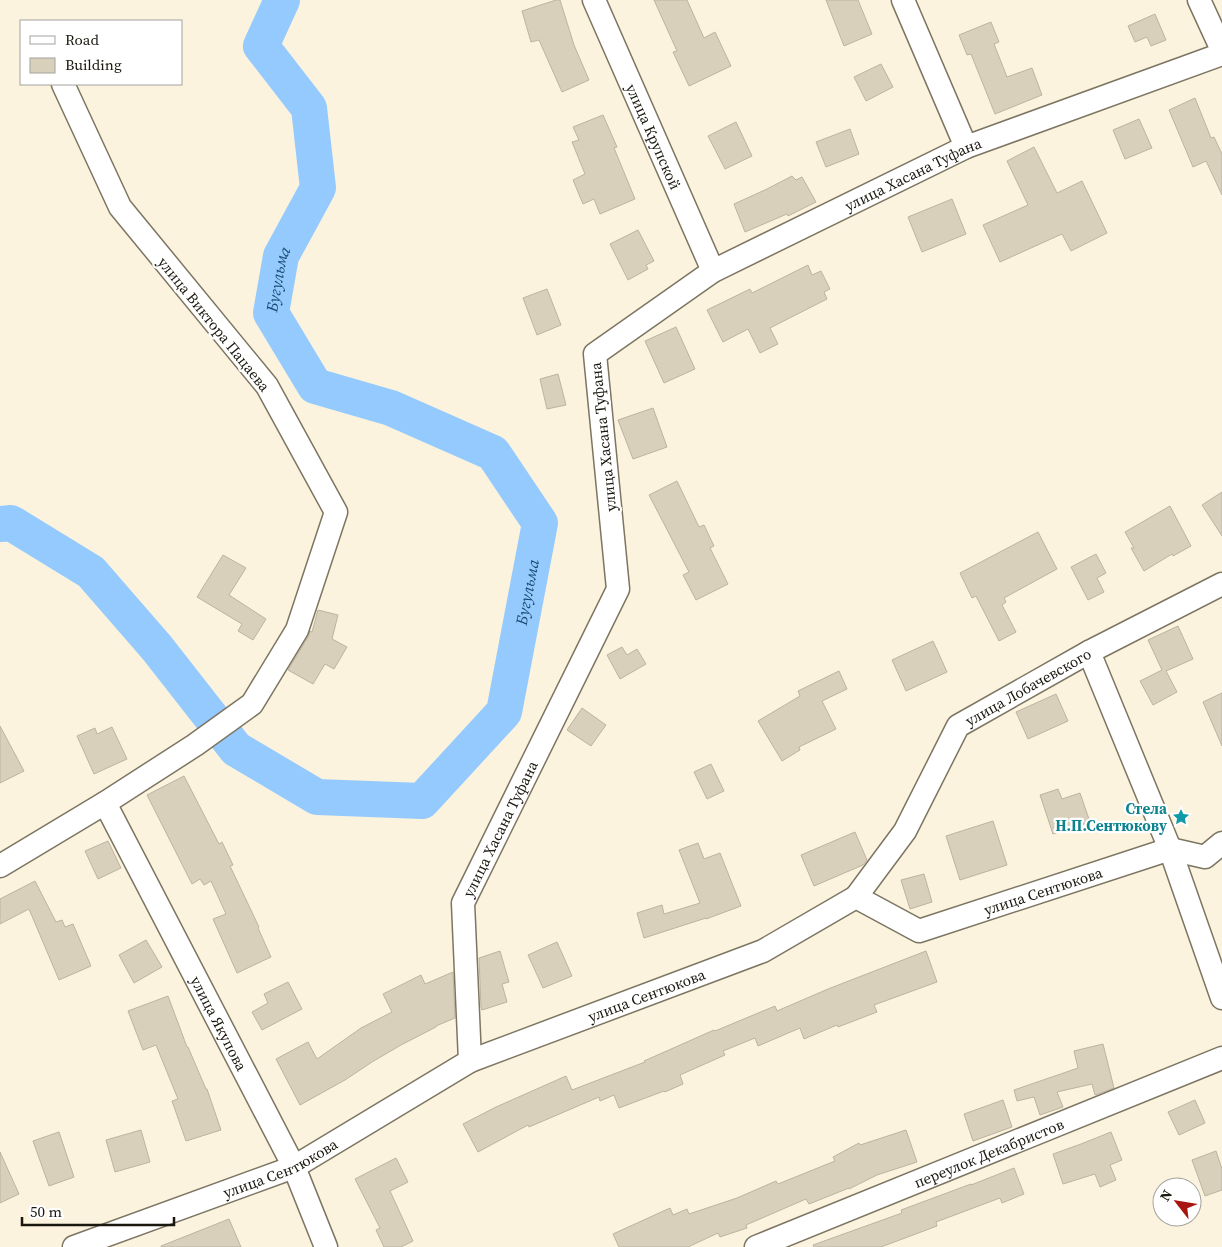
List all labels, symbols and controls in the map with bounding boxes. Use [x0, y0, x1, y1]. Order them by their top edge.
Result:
legend [20, 20, 182, 85]
text: Road [65, 29, 99, 50]
text: Building [65, 54, 122, 75]
street label: улица Крупской [621, 80, 687, 193]
street label: улица Хасана Туфана [841, 132, 984, 216]
water label: Бугульма [260, 242, 296, 315]
street label: улица Виктора Пацаева [153, 252, 275, 396]
street label: улица Хасана Туфана [585, 361, 621, 513]
water label: Бугульма [510, 557, 544, 628]
street label: улица Лобачевского [961, 643, 1095, 731]
street label: улица Хасана Туфана [457, 757, 542, 901]
place label: Стела Н.П.Сентюкову [1055, 798, 1168, 836]
place icon: Стела Н.П.Сентюкову [1171, 807, 1191, 827]
street label: улица Сентюкова [981, 861, 1105, 920]
street label: улица Сентюкова [585, 963, 708, 1026]
street label: улица Якупова [186, 972, 253, 1075]
street label: переулок Декабристов [911, 1113, 1067, 1192]
street label: улица Сентюкова [220, 1133, 342, 1203]
north arrow [1152, 1177, 1202, 1227]
text: N [1155, 1186, 1177, 1205]
scale bar [22, 1194, 175, 1226]
text: 50 m [30, 1201, 62, 1222]

